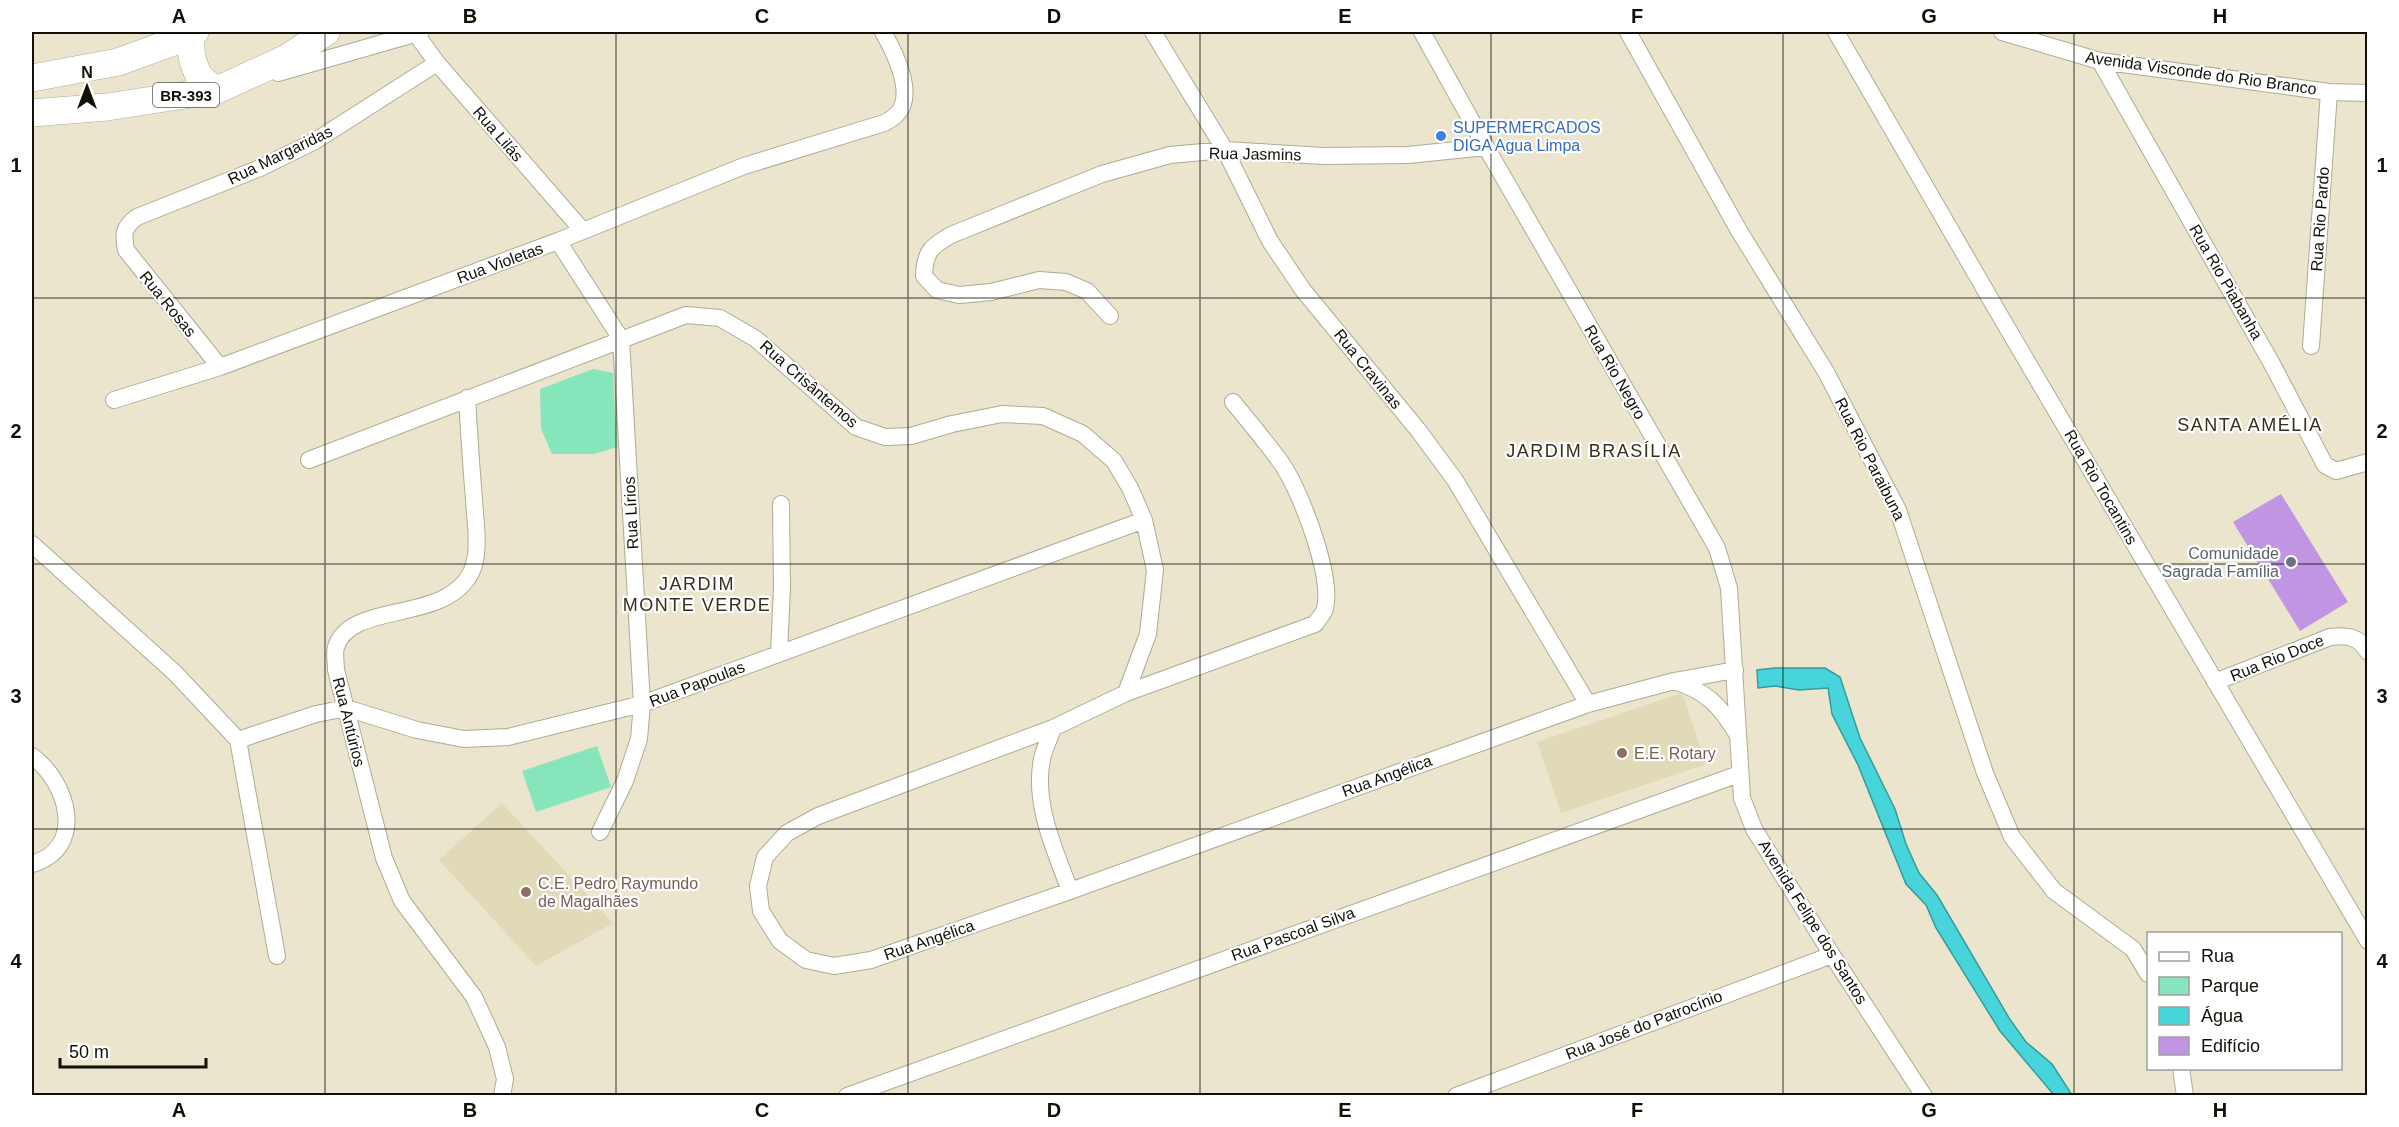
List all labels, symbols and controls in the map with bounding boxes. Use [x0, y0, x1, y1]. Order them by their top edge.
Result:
text: A [172, 5, 186, 27]
text: B [463, 5, 477, 27]
text: C [755, 5, 769, 27]
text: D [1047, 5, 1061, 27]
text: E [1338, 5, 1352, 27]
text: F [1631, 5, 1643, 27]
text: G [1921, 5, 1937, 27]
text: H [2213, 5, 2227, 27]
street label: Avenida Visconde do Rio Branco [2084, 48, 2318, 98]
north arrow [57, 57, 117, 117]
text: N [81, 64, 93, 81]
road number: BR-393 [153, 83, 219, 107]
street label: Rua Lilás [470, 103, 526, 165]
place label: SUPERMERCADOS DIGA Agua Limpa [1453, 119, 1601, 154]
street label: Rua Margaridas [225, 122, 335, 188]
marker: SUPERMERCADOS DIGA Agua Limpa [1434, 129, 1448, 143]
street label: Rua Jasmins [1209, 145, 1301, 163]
text: 1 [10, 154, 22, 176]
text: 1 [2376, 154, 2388, 176]
street label: Rua Rio Pardo [2308, 166, 2332, 272]
street label: Rua Rio Piabanha [2186, 222, 2266, 343]
street label: Rua Violetas [455, 240, 545, 286]
street label: Rua Rosas [136, 268, 200, 340]
street label: Rua Rio Negro [1581, 322, 1649, 422]
street label: Rua Cravinas [1331, 326, 1405, 412]
street label: Rua Crisântemos [757, 337, 861, 431]
street label: Rua Rio Paraibuna [1832, 395, 1908, 523]
district label: SANTA AMÉLIA [2177, 415, 2323, 435]
text: 2 [10, 420, 22, 442]
text: 2 [2376, 420, 2388, 442]
street label: Rua Rio Tocantins [2061, 427, 2141, 547]
district label: JARDIM BRASÍLIA [1506, 441, 1682, 461]
street label: Rua Lírios [621, 476, 641, 550]
place label: Comunidade Sagrada Família [2162, 545, 2279, 580]
marker: Comunidade Sagrada Família [2284, 555, 2298, 569]
district label: JARDIM MONTE VERDE [623, 574, 771, 615]
street label: Rua Rio Doce [2228, 631, 2326, 685]
street label: Rua Papoulas [647, 658, 747, 710]
street label: Rua Antúrios [330, 675, 368, 769]
text: 3 [10, 685, 22, 707]
text: 3 [2376, 685, 2388, 707]
place label: E.E. Rotary [1634, 745, 1716, 762]
marker: E.E. Rotary [1615, 746, 1629, 760]
street label: Rua Angélica [1340, 752, 1434, 800]
street label: Avenida Felipe dos Santos [1755, 837, 1871, 1007]
place label: C.E. Pedro Raymundo de Magalhães [538, 875, 698, 910]
marker: C.E. Pedro Raymundo de Magalhães [519, 885, 533, 899]
street label: Rua Pascoal Silva [1229, 904, 1357, 964]
street label: Rua Angélica [882, 917, 976, 963]
legend [2147, 932, 2342, 1070]
text: Rua [2201, 946, 2235, 966]
text: 4 [10, 950, 22, 972]
text: 4 [2376, 950, 2388, 972]
text: Parque [2201, 976, 2259, 996]
street label: Rua José do Patrocínio [1563, 987, 1725, 1063]
text: Água [2201, 1006, 2244, 1026]
scale bar [60, 1031, 206, 1069]
text: Edifício [2201, 1036, 2260, 1056]
text: 50 m [69, 1042, 109, 1062]
text: A [172, 1099, 186, 1121]
text: B [463, 1099, 477, 1121]
text: C [755, 1099, 769, 1121]
text: D [1047, 1099, 1061, 1121]
text: E [1338, 1099, 1352, 1121]
text: F [1631, 1099, 1643, 1121]
text: G [1921, 1099, 1937, 1121]
text: H [2213, 1099, 2227, 1121]

